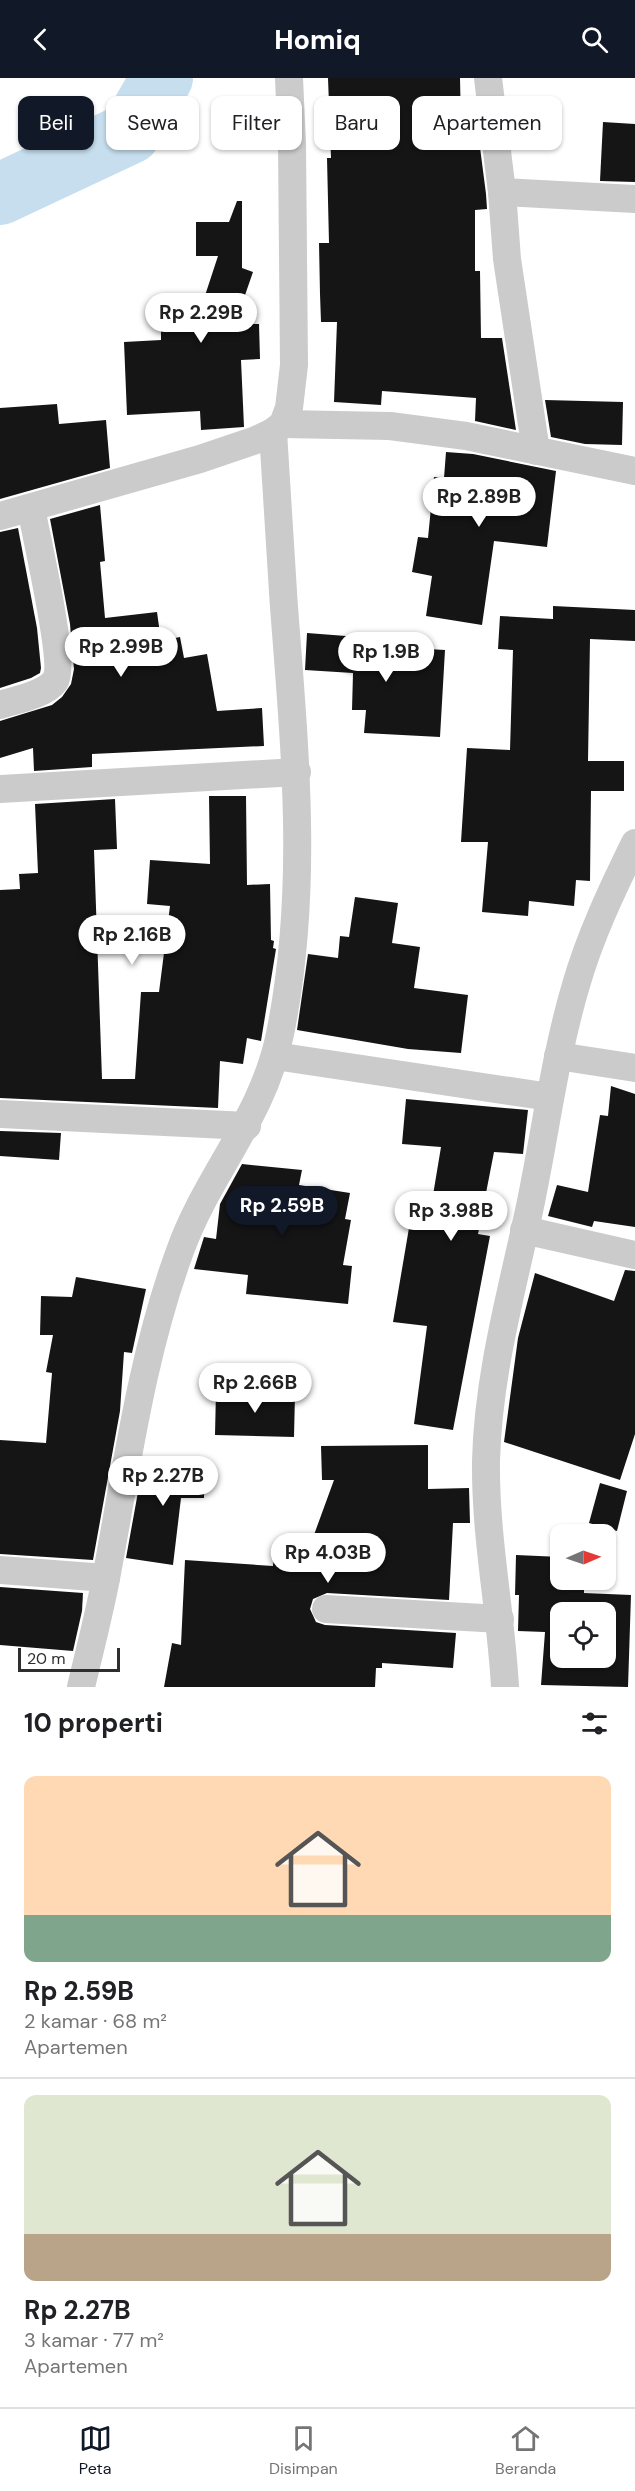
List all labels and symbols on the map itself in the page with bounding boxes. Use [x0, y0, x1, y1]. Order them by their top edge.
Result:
pin: Rp 2.29B [139, 293, 263, 344]
pin: Rp 2.89B [417, 477, 541, 528]
pin: Rp 2.99B [59, 627, 183, 678]
pin: Rp 1.9B [331, 632, 441, 683]
pin: Rp 2.16B [70, 915, 194, 966]
pin: Rp 2.59B [220, 1186, 344, 1237]
pin: Rp 3.98B [389, 1191, 513, 1242]
pin: Rp 2.66B [193, 1363, 317, 1414]
pin: Rp 2.27B [101, 1456, 225, 1507]
north arrow [550, 1524, 616, 1590]
pin: Rp 4.03B [266, 1533, 390, 1584]
scale bar [18, 1645, 120, 1672]

